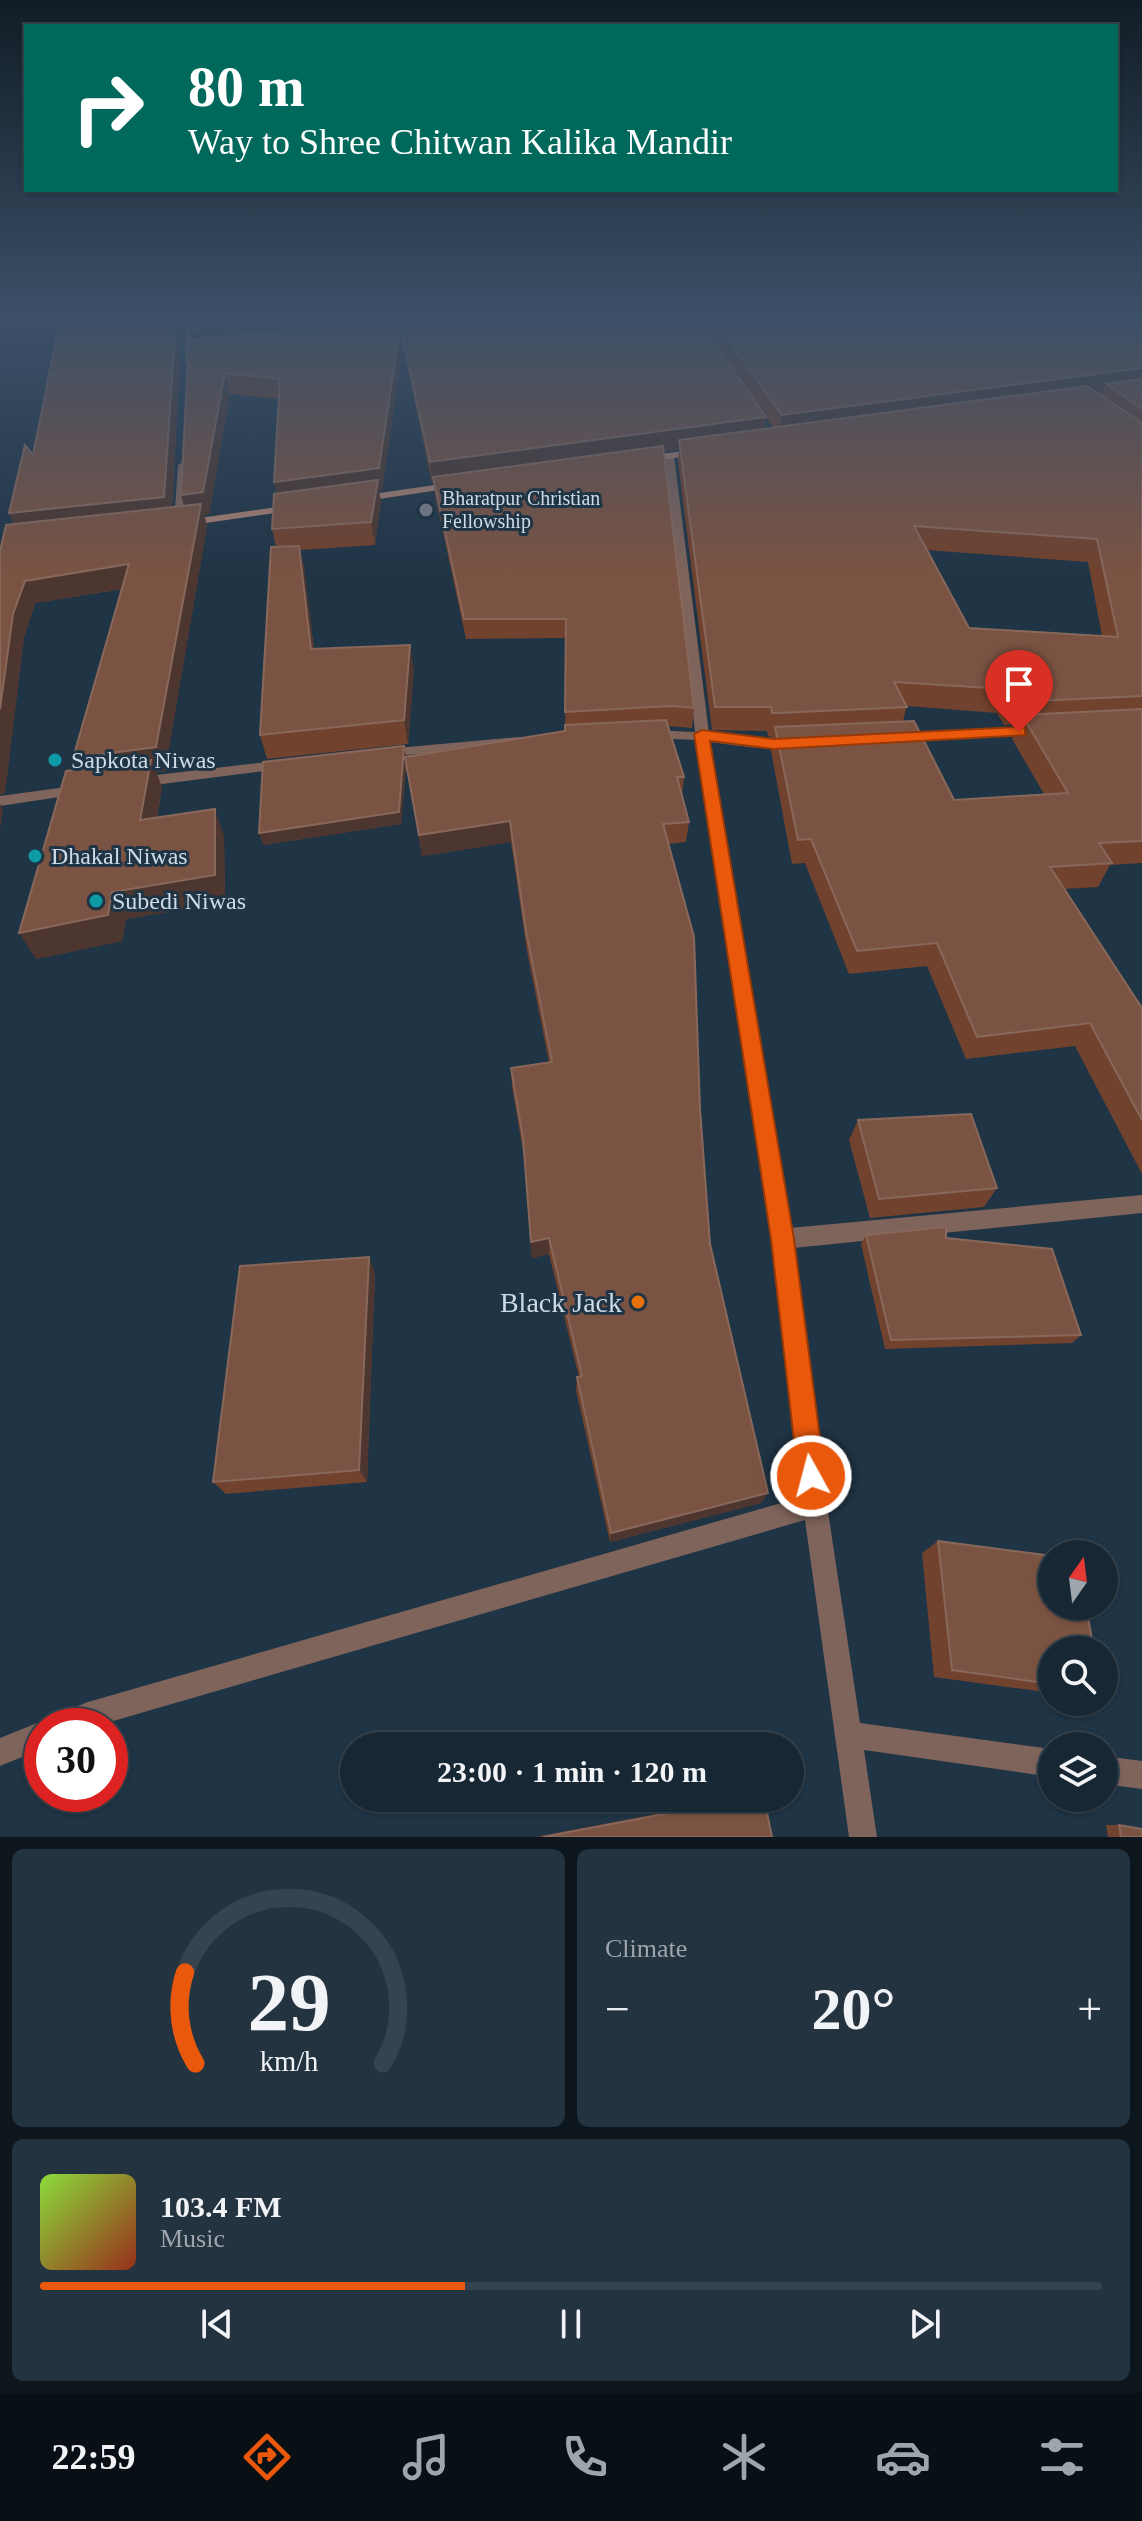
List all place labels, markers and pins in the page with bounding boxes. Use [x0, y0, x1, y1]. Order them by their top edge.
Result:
place label: Bharatpur Christian Fellowship [442, 487, 600, 533]
marker: Bharatpur Christian Fellowship [417, 501, 435, 519]
pin [985, 650, 1053, 732]
place label: Sapkota Niwas [71, 747, 216, 773]
marker: Sapkota Niwas [46, 751, 64, 769]
place label: Dhakal Niwas [51, 843, 188, 869]
marker: Dhakal Niwas [26, 847, 44, 865]
place label: Subedi Niwas [112, 888, 246, 914]
marker: Subedi Niwas [87, 892, 105, 910]
place label: Black Jack [500, 1287, 622, 1318]
marker: Black Jack [629, 1293, 647, 1311]

